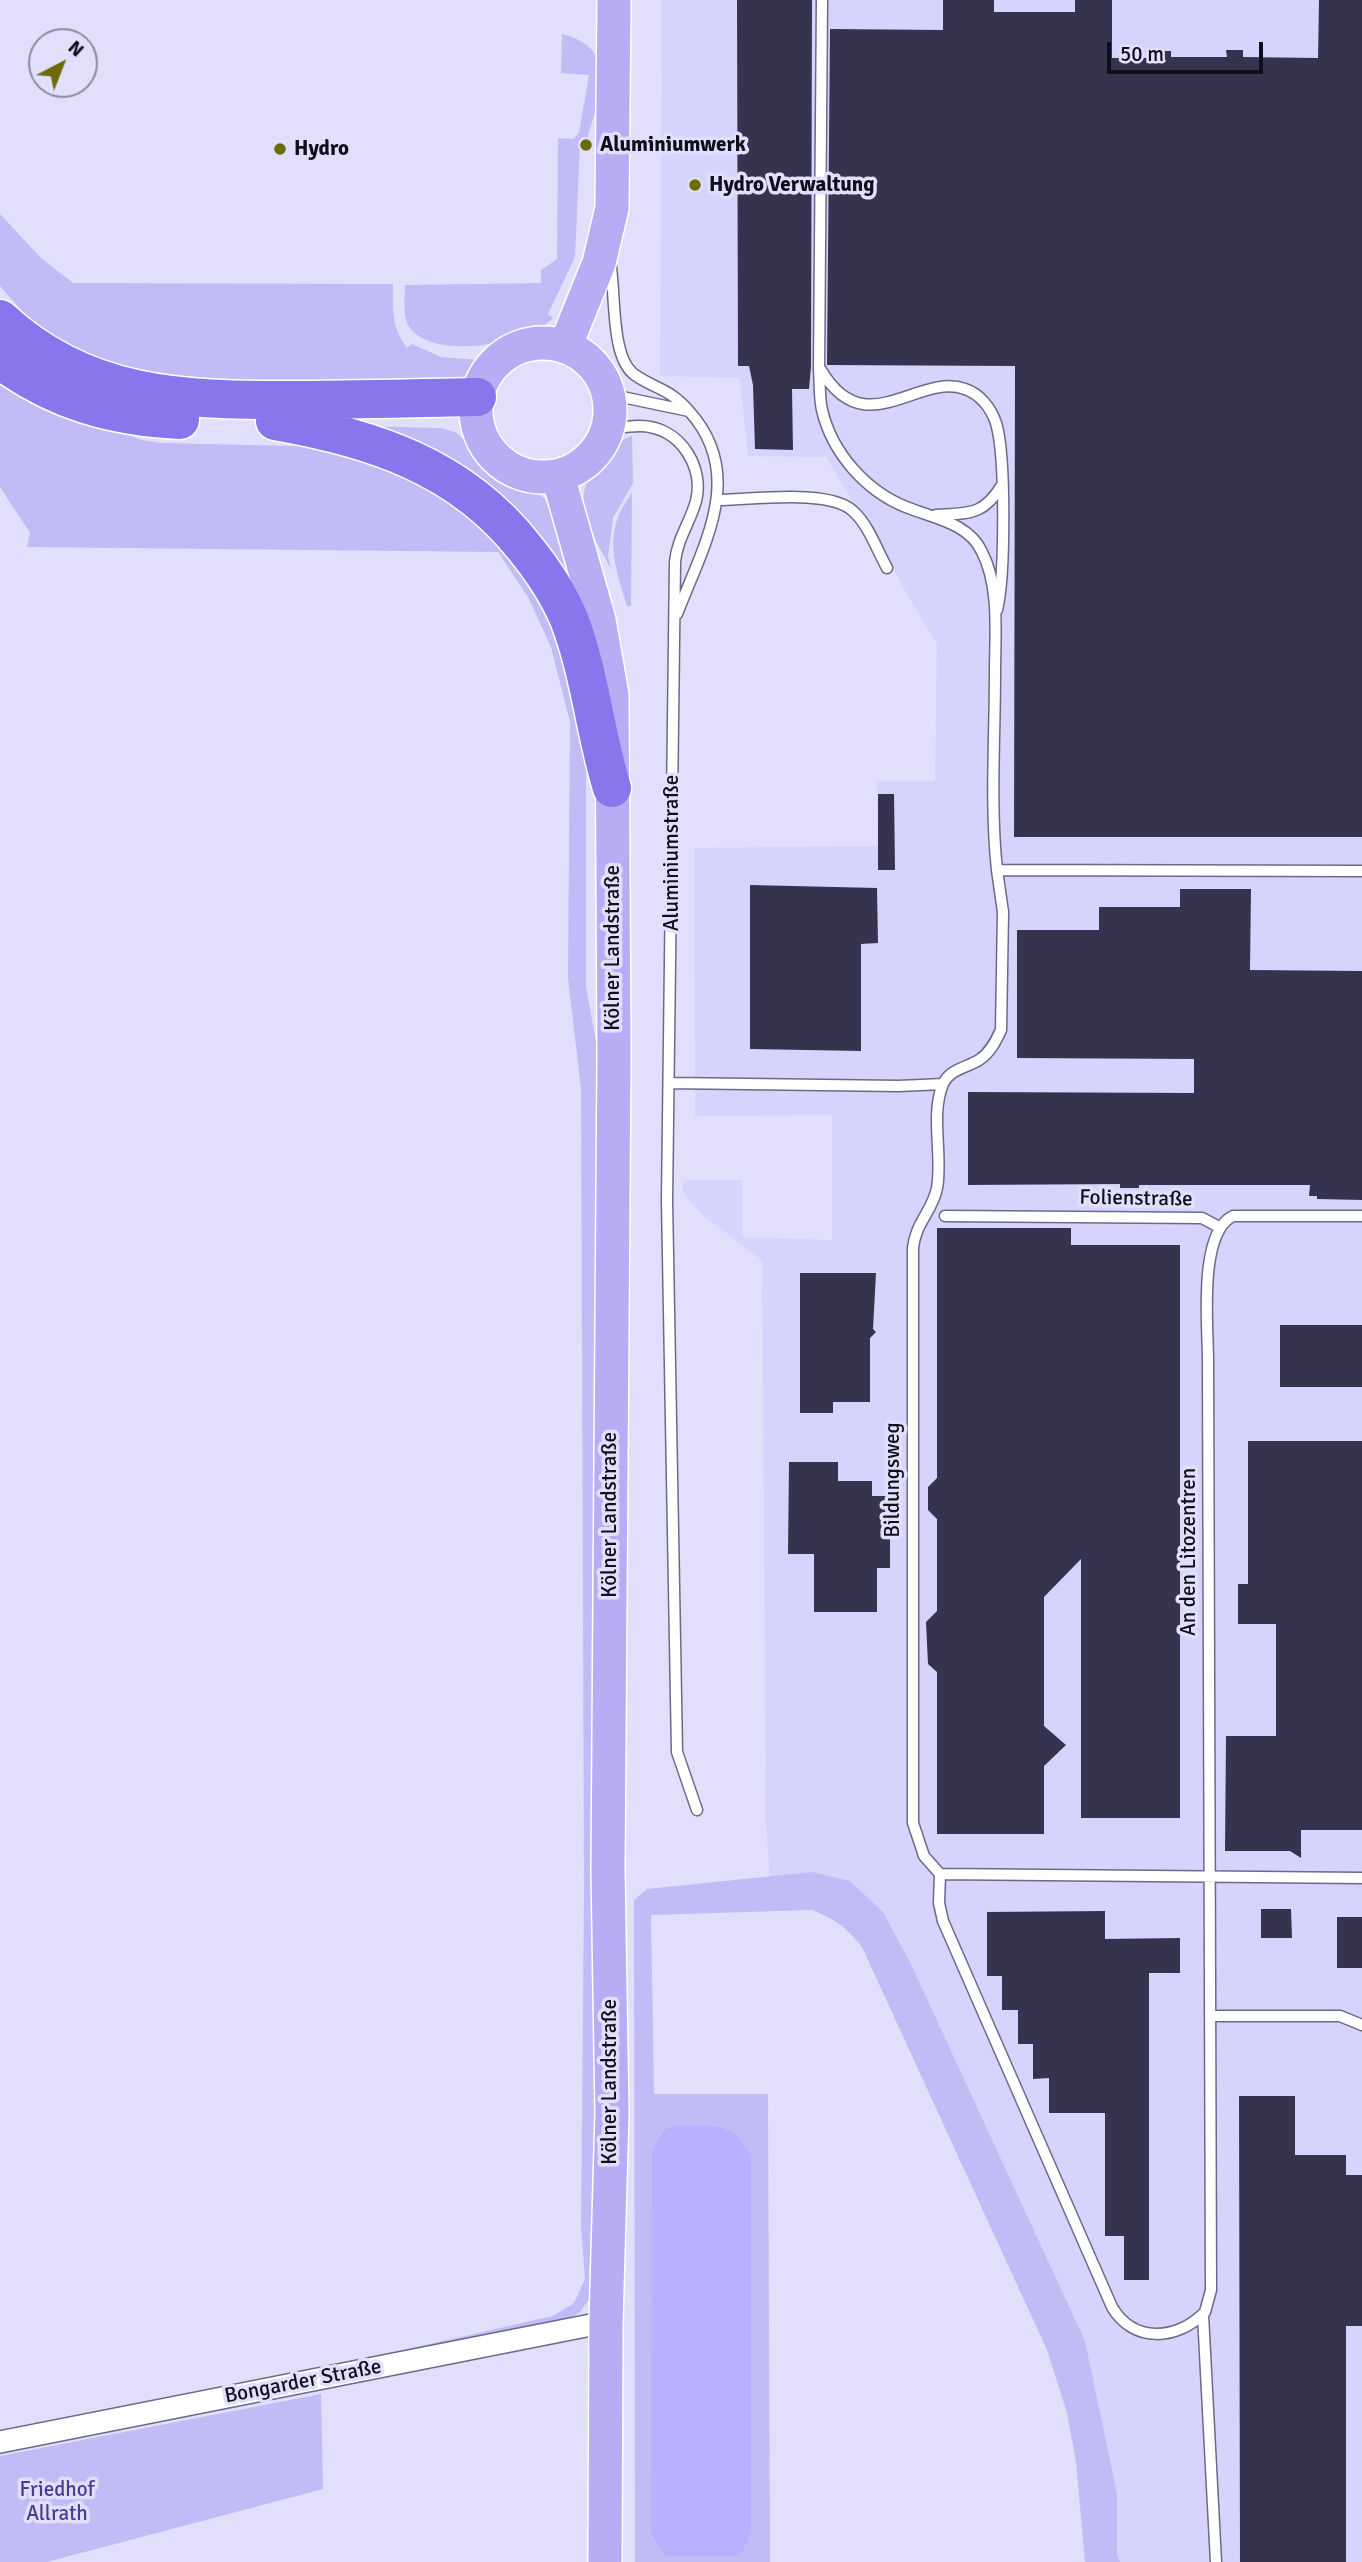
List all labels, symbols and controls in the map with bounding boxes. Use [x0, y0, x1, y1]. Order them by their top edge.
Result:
north arrow [28, 28, 98, 98]
scale bar [1110, 28, 1266, 72]
text: N [63, 36, 89, 62]
text: 50 m [1120, 41, 1164, 67]
place label: Aluminiumwerk [600, 132, 746, 158]
place label: Hydro [294, 136, 349, 162]
marker: Aluminiumwerk [578, 137, 594, 153]
marker: Hydro [272, 141, 288, 157]
place label: Hydro Verwaltung [709, 172, 875, 198]
marker: Hydro Verwaltung [687, 177, 703, 193]
street label: Aluminiumstraße [659, 775, 685, 931]
street label: Kölner Landstraße [600, 865, 626, 1031]
street label: Folienstraße [1079, 1185, 1193, 1213]
street label: Bildungsweg [880, 1422, 906, 1538]
street label: Kölner Landstraße [597, 1432, 623, 1598]
street label: An den Litozentren [1176, 1468, 1202, 1636]
street label: Kölner Landstraße [597, 1999, 623, 2165]
street label: Bongarder Straße [222, 2354, 384, 2410]
park label: Friedhof Allrath [19, 2477, 95, 2527]

